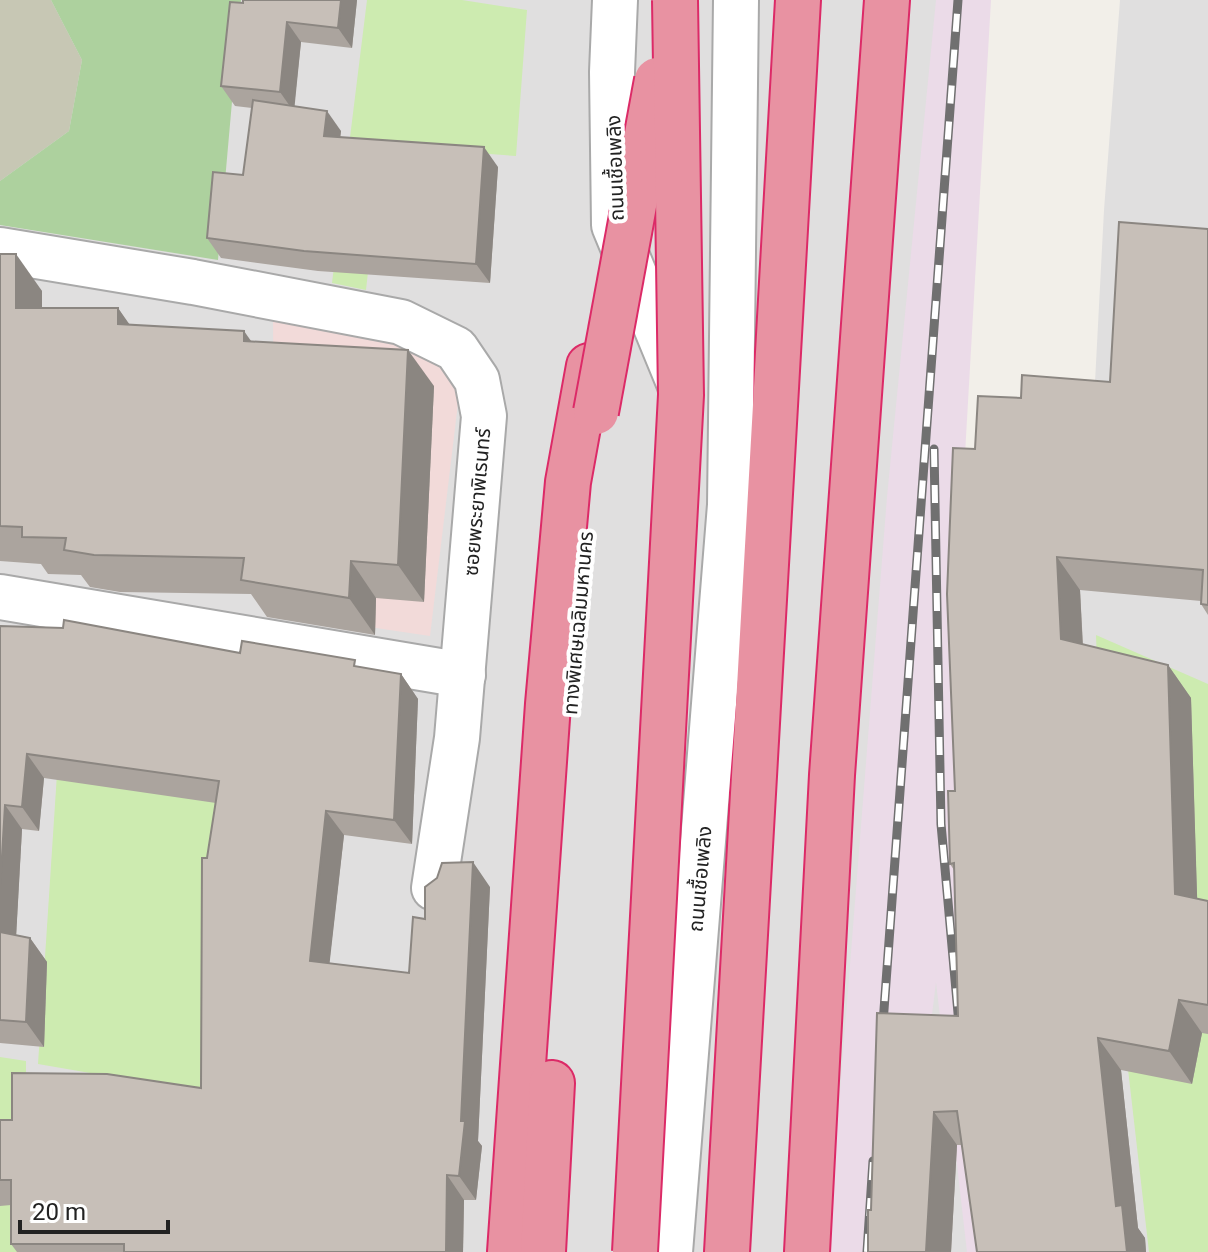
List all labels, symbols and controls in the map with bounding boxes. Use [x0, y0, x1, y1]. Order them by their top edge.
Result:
street label: ถนนเชื้อเพลิง [599, 114, 629, 222]
street label: ซอยพระยาพิเรนทร์ [459, 426, 496, 577]
street label: ทางพิเศษเฉลิมมหานคร [558, 530, 598, 716]
street label: ถนนเชื้อเพลิง [681, 825, 717, 933]
scale bar [20, 1184, 168, 1234]
text: 20 m [32, 1198, 86, 1226]

